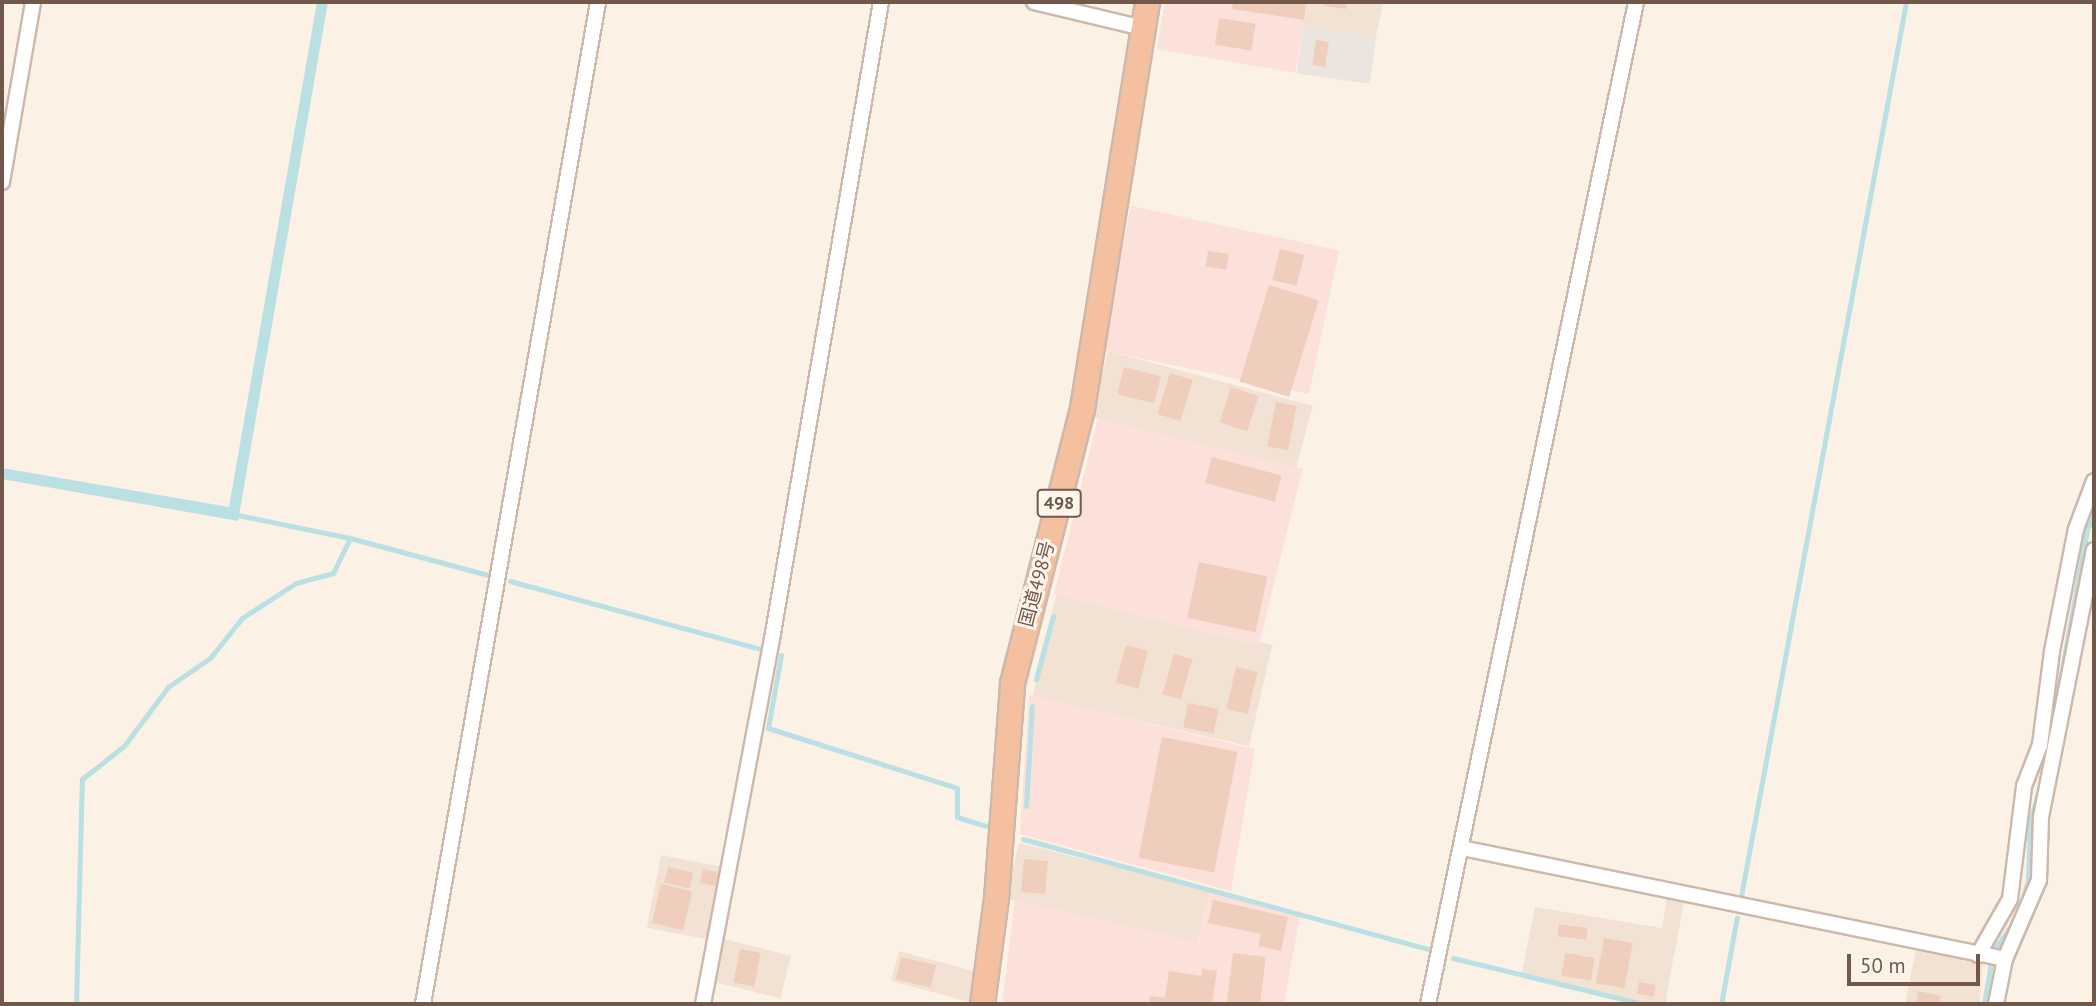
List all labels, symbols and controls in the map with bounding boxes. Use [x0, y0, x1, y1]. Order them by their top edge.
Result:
road number: 498 [1036, 489, 1082, 518]
street label: 国道498号 [1015, 539, 1059, 629]
scale bar [1851, 940, 1984, 984]
text: 50 m [1860, 952, 1906, 979]

